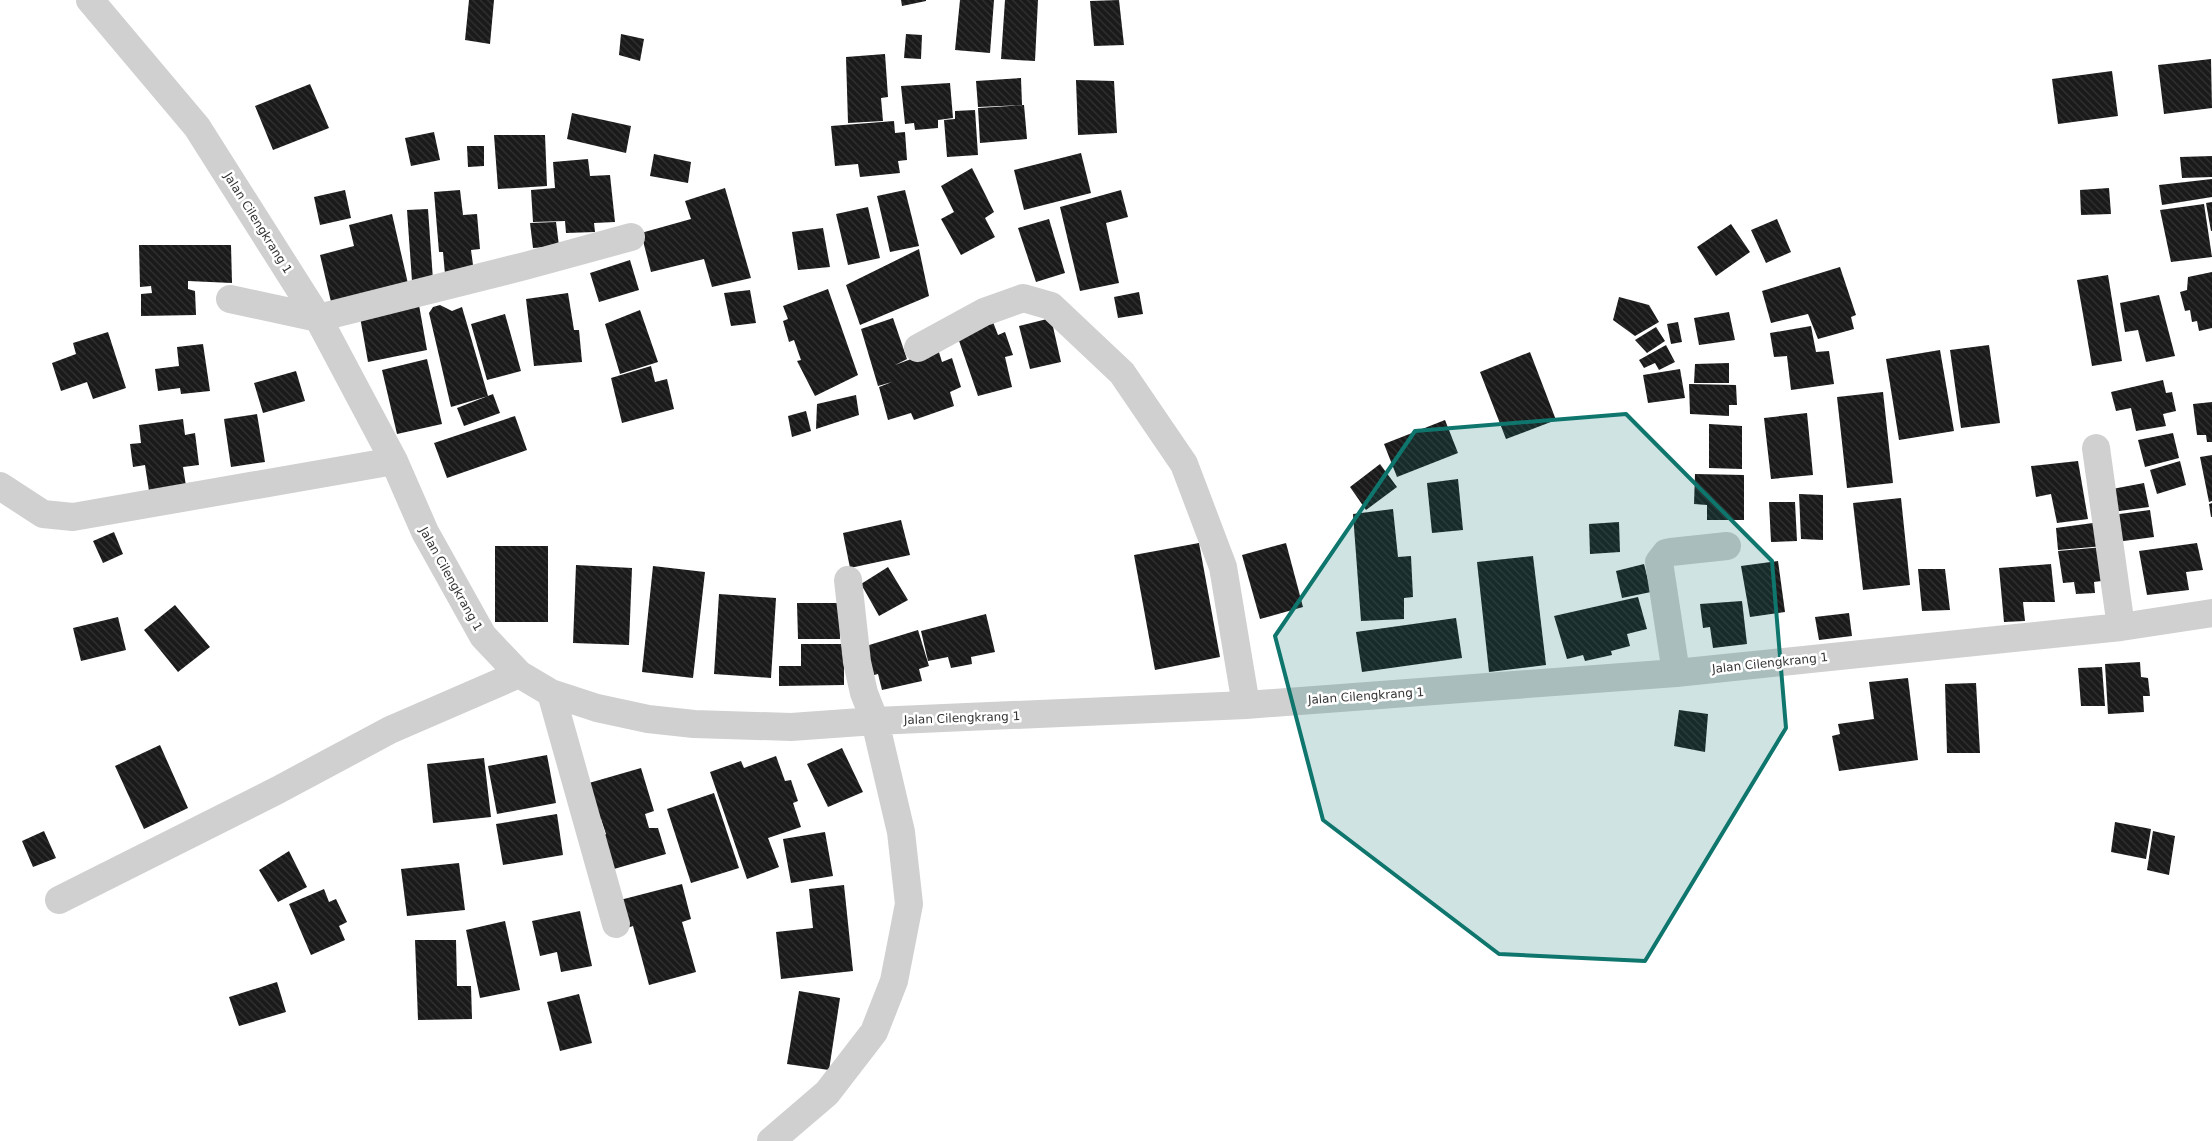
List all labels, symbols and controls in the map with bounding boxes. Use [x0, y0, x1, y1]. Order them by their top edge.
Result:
street label: Jalan Cilengkrang 1 [221, 169, 295, 276]
street label: Jalan Cilengkrang 1 [416, 524, 485, 633]
street label: Jalan Cilengkrang 1 [1710, 650, 1829, 676]
street label: Jalan Cilengkrang 1 [1306, 685, 1425, 707]
street label: Jalan Cilengkrang 1 [903, 709, 1020, 727]

